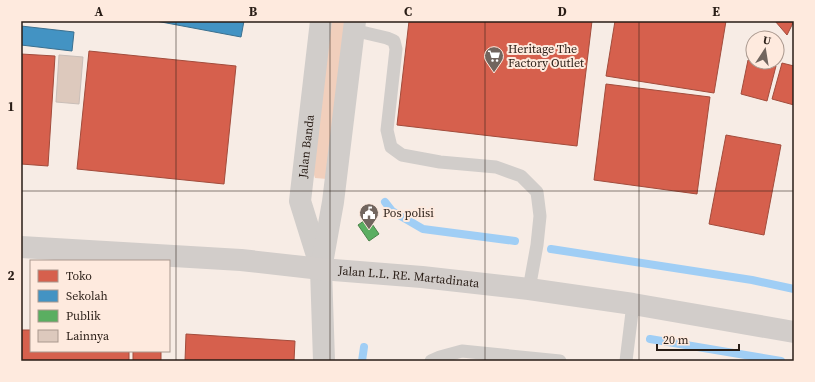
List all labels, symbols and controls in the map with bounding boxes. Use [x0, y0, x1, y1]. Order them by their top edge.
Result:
text: A [95, 3, 104, 20]
text: B [249, 3, 258, 20]
text: C [404, 3, 412, 20]
text: D [557, 3, 567, 20]
text: E [712, 3, 720, 20]
north arrow [745, 30, 785, 70]
text: U [761, 33, 772, 49]
place label: Heritage The Factory Outlet [508, 41, 584, 71]
supermarket icon: Heritage The Factory Outlet [483, 45, 505, 73]
text: 1 [7, 98, 15, 115]
street label: Jalan Banda [295, 113, 318, 180]
public building icon: Pos polisi [358, 202, 380, 230]
place label: Pos polisi [383, 205, 434, 221]
legend [30, 260, 170, 352]
street label: Jalan L.L. RE. Martadinata [337, 262, 481, 291]
text: 2 [7, 267, 15, 284]
text: Toko [66, 268, 92, 284]
text: Sekolah [66, 288, 108, 304]
text: Publik [66, 308, 101, 324]
scale bar [657, 326, 739, 352]
text: Lainnya [66, 328, 110, 344]
text: 20 m [663, 332, 689, 348]

